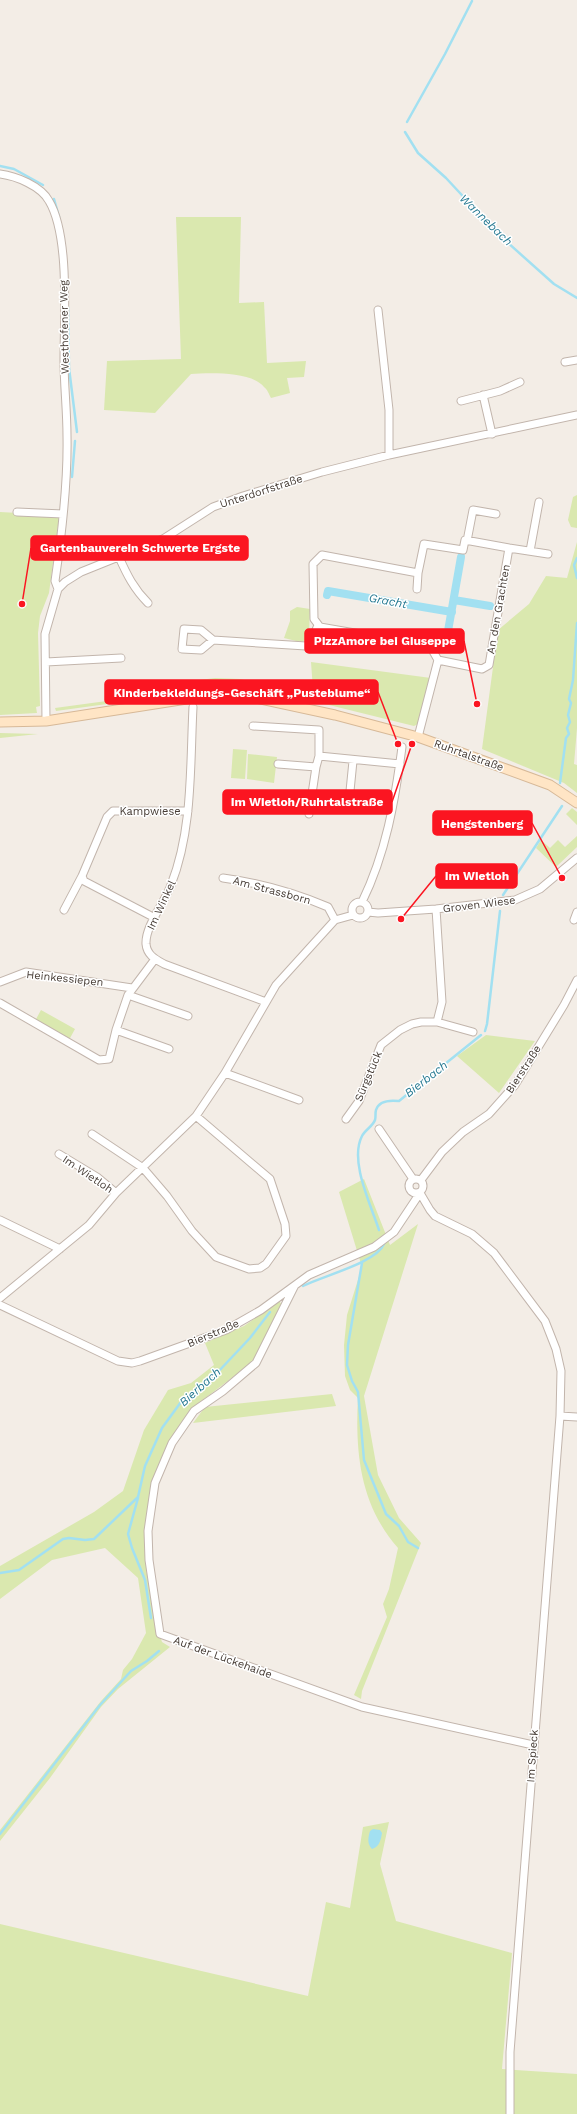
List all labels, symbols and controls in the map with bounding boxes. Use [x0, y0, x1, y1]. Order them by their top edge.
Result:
water label: Wannebach [457, 191, 515, 249]
street label: Westhofener Weg [57, 280, 72, 374]
street label: Unterdorfstraße [218, 472, 304, 511]
callout: Gartenbauverein Schwerte Ergste [31, 536, 248, 560]
text: Gartenbauverein Schwerte Ergste [40, 541, 240, 555]
street label: An den Grachten [484, 563, 513, 655]
water label: Gracht [368, 591, 408, 611]
callout: PizzAmore bei Giuseppe [305, 629, 464, 653]
text: PizzAmore bei Giuseppe [314, 634, 456, 648]
callout: Kinderbekleidungs-Geschäft „Pusteblume“ [105, 680, 378, 704]
text: Kinderbekleidungs-Geschäft „Pusteblume“ [113, 686, 371, 700]
street label: Ruhrtalstraße [432, 737, 505, 774]
callout: Im Wietloh/Ruhrtalstraße [223, 790, 392, 814]
text: Im Wietloh/Ruhrtalstraße [231, 795, 383, 809]
street label: Kampwiese [119, 805, 181, 818]
callout: Hengstenberg [433, 811, 532, 835]
text: Hengstenberg [441, 817, 523, 831]
callout: Im Wietloh [436, 864, 517, 888]
text: Im Wietloh [445, 869, 509, 883]
street label: Am Strassborn [231, 874, 312, 907]
street label: Im Winkel [144, 878, 179, 932]
street label: Groven Wiese [442, 894, 516, 915]
street label: Heinkessiepen [26, 968, 104, 989]
street label: Bierstraße [503, 1043, 544, 1096]
street label: Sürgstück [352, 1049, 385, 1103]
water label: Bierbach [402, 1058, 450, 1100]
street label: Im Wietloh [60, 1153, 115, 1196]
street label: Bierstraße [185, 1317, 241, 1350]
water label: Bierbach [176, 1365, 224, 1409]
street label: Auf der Lückehaide [172, 1634, 274, 1681]
street label: Im Spieck [524, 1729, 541, 1783]

